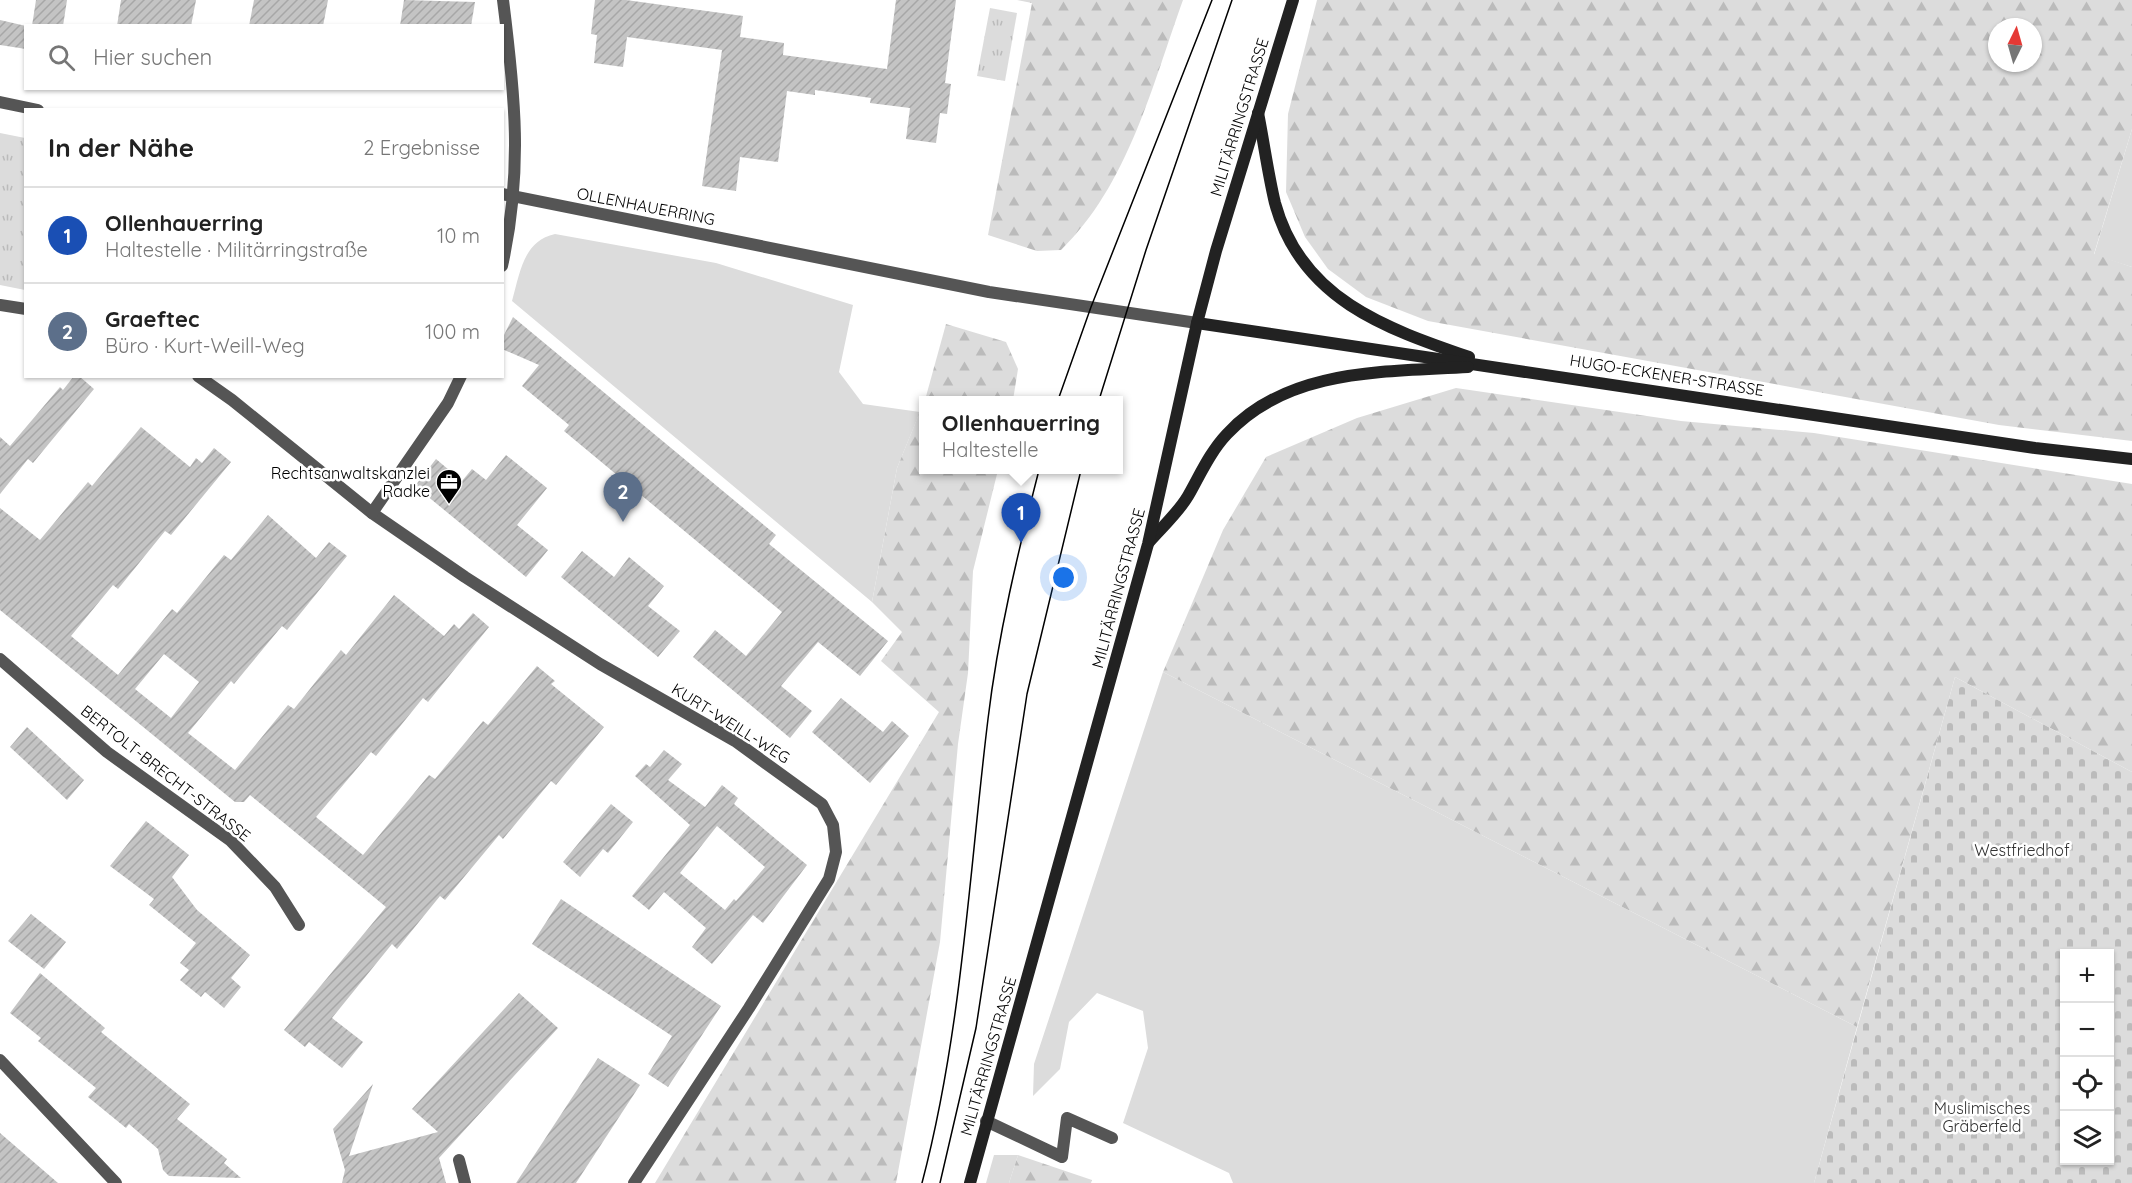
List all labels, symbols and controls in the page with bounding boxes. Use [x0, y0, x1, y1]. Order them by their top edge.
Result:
north arrow [1988, 18, 2042, 72]
search box [24, 24, 504, 90]
street label: MILITÄRRINGSTRASSE [1205, 35, 1273, 199]
icon: search [45, 41, 78, 74]
text: Hier suchen [93, 43, 212, 71]
text: In der Nähe [48, 131, 194, 164]
text: 2 Ergebnisse [363, 135, 480, 160]
street label: OLLENHAUERRING [575, 183, 717, 229]
text: Ollenhauerring [105, 209, 263, 237]
text: 1 [64, 223, 71, 248]
text: 10 m [437, 223, 480, 248]
text: Haltestelle · Militärringstraße [105, 237, 368, 262]
text: Graeftec [105, 305, 199, 333]
text: 2 [62, 319, 73, 344]
text: 100 m [425, 319, 480, 344]
text: Büro · Kurt-Weill-Weg [105, 333, 305, 358]
street label: HUGO-ECKENER-STRASSE [1568, 350, 1766, 400]
popup [919, 396, 1123, 474]
text: Ollenhauerring [942, 409, 1100, 437]
text: Haltestelle [942, 437, 1039, 462]
place label: Rechtsanwaltskanzlei Radke [271, 463, 430, 501]
office icon: Rechtsanwaltskanzlei Radke [434, 467, 464, 505]
pin: 2 [604, 472, 642, 522]
pin: 1 [1002, 494, 1040, 543]
street label: MILITÄRRINGSTRASSE [1087, 506, 1149, 670]
your location [1049, 563, 1078, 592]
street label: KURT-WEILL-WEG [668, 679, 794, 767]
street label: BERTOLT-BRECHT-STRASSE [77, 700, 255, 846]
park label: Westfriedhof [1974, 840, 2070, 860]
map controls [2060, 949, 2114, 1165]
button: + [2060, 949, 2114, 1003]
street label: MILITÄRRINGSTRASSE [956, 974, 1020, 1138]
button: − [2060, 1003, 2114, 1057]
button: locate [2060, 1057, 2114, 1111]
park label: Muslimisches Gräberfeld [1934, 1098, 2030, 1136]
button: layers [2060, 1111, 2114, 1165]

